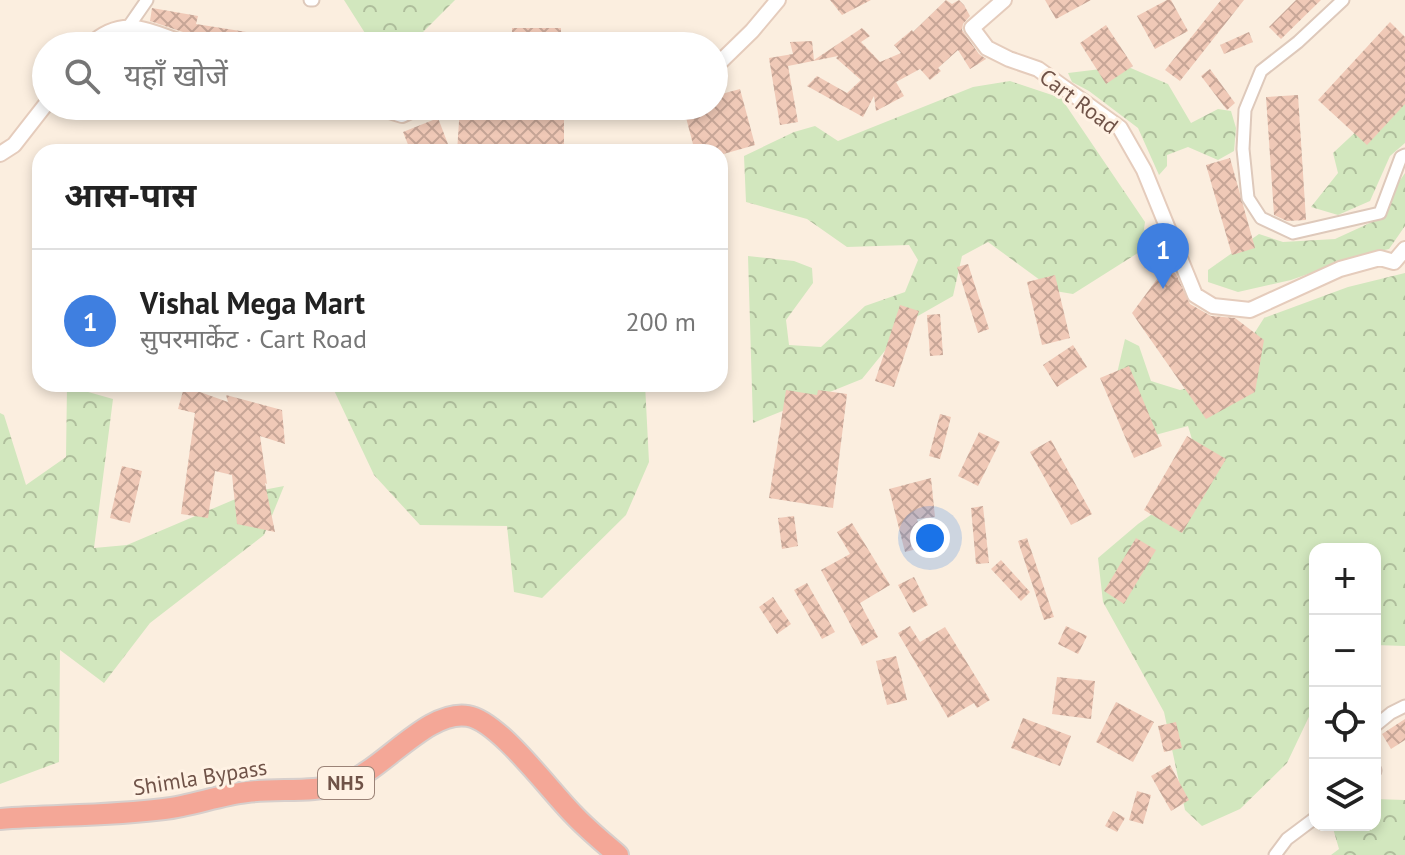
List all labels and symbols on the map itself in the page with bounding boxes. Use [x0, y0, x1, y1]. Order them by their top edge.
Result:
street label: Cart Road [1034, 62, 1124, 140]
pin: 1 [1137, 223, 1189, 289]
your location [910, 518, 950, 558]
street label: Shimla Bypass [131, 753, 269, 801]
road number: NH5 [318, 767, 374, 799]

